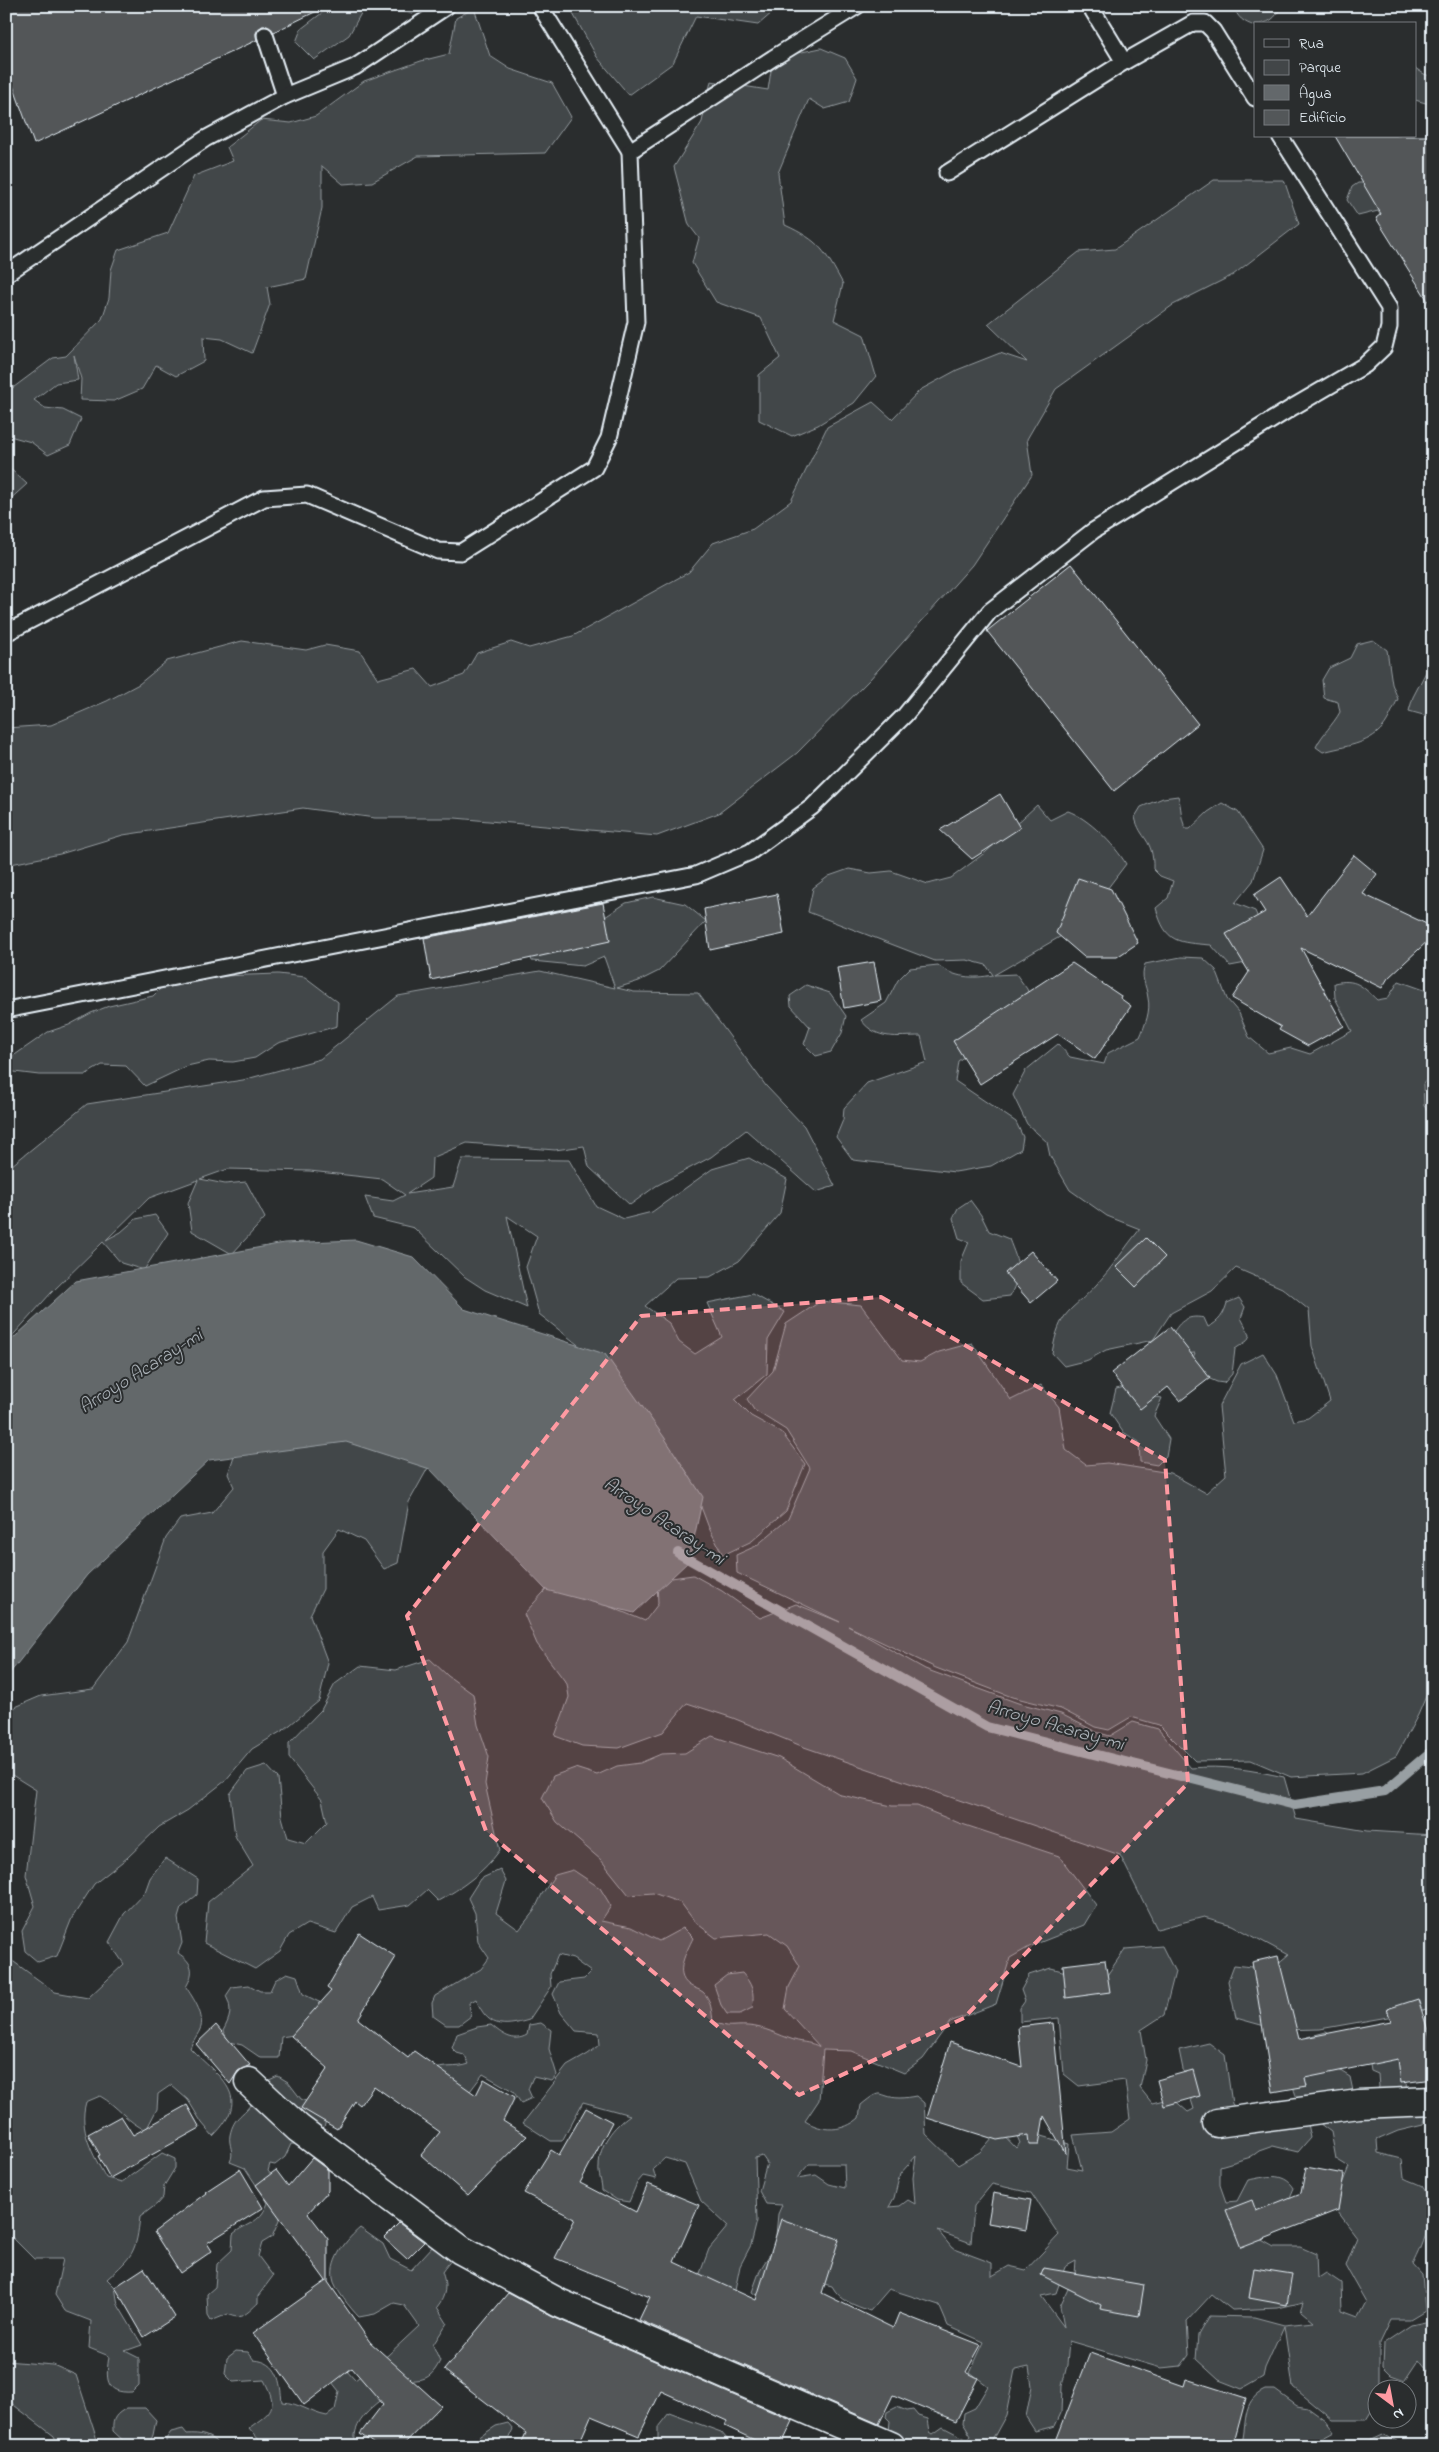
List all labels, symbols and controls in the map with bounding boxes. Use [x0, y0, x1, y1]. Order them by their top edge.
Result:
legend [1254, 22, 1416, 138]
text: Rua [1299, 33, 1324, 55]
text: Parque [1299, 57, 1341, 79]
text: Água [1299, 83, 1332, 106]
text: Edifício [1299, 107, 1346, 129]
water label: Arroyo Acaray-mi [74, 1322, 210, 1421]
water label: Arroyo Acaray-mi [597, 1471, 731, 1574]
water label: Arroyo Acaray-mi [984, 1694, 1129, 1759]
north arrow [1366, 2380, 1416, 2430]
text: N [1389, 2402, 1408, 2425]

